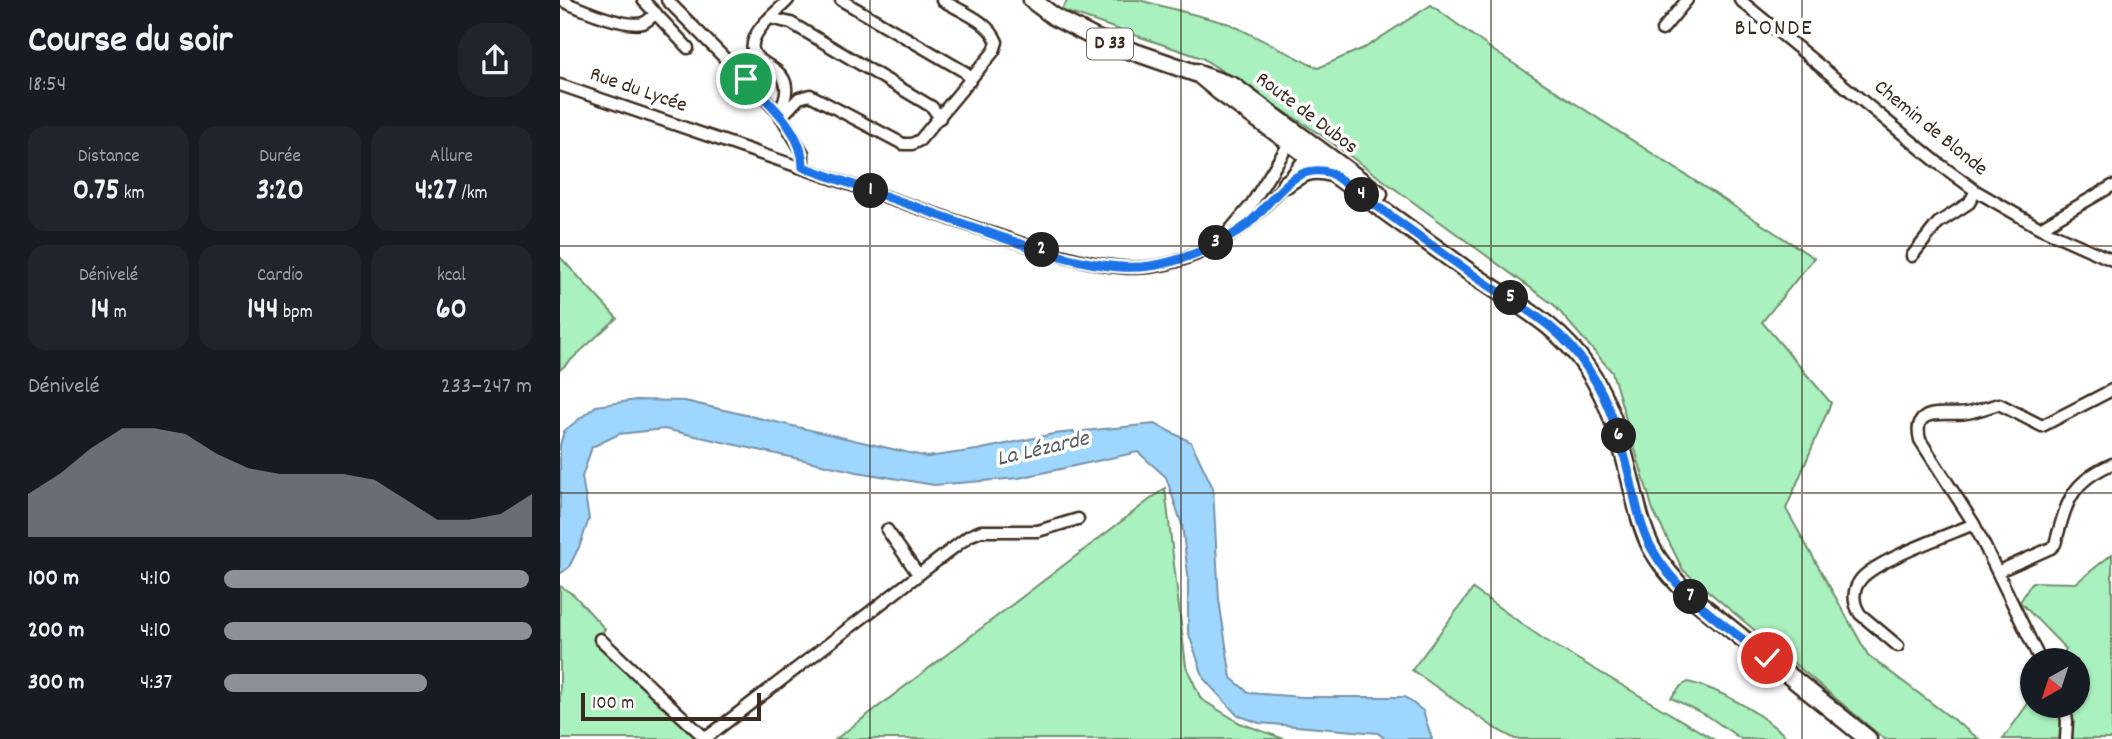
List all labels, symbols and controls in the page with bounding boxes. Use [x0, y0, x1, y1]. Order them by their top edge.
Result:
district label: BLONDE [1734, 13, 1814, 46]
text: Course du soir [28, 15, 232, 70]
button: share [458, 23, 532, 97]
road number: D 33 [1087, 28, 1133, 60]
pin [716, 49, 776, 109]
street label: Rue du Lycée [585, 60, 691, 122]
icon: arrive [727, 60, 765, 98]
street label: Route de Dubos [1248, 65, 1364, 163]
text: 18:54 [28, 69, 66, 102]
street label: Chemin de Blonde [1867, 74, 1993, 184]
text: Distance [78, 144, 140, 171]
text: Durée [259, 144, 301, 171]
text: Allure [430, 144, 473, 171]
text: 0.75 [73, 171, 119, 214]
text: 3:20 [256, 171, 304, 214]
text: 4:27 [415, 171, 457, 214]
pin: 1 [854, 174, 888, 208]
text: 1 [868, 177, 873, 204]
pin: 4 [1344, 178, 1380, 212]
text: km [119, 181, 145, 208]
text: /km [457, 181, 488, 208]
text: 4 [1358, 181, 1365, 208]
pin: 3 [1198, 226, 1234, 260]
text: 3 [1211, 229, 1220, 256]
pin: 2 [1024, 232, 1060, 268]
text: 2 [1037, 236, 1046, 263]
text: Dénivelé [79, 263, 138, 290]
text: Cardio [257, 263, 303, 290]
text: kcal [437, 263, 466, 290]
pin: 5 [1494, 280, 1528, 316]
text: 5 [1506, 284, 1515, 311]
text: 14 [90, 290, 109, 333]
text: 144 [247, 290, 279, 333]
text: 60 [436, 290, 467, 333]
text: m [109, 300, 127, 327]
text: bpm [279, 300, 313, 327]
text: Dénivelé [28, 371, 100, 404]
text: 233–247 m [441, 371, 532, 404]
pin: 6 [1602, 418, 1636, 453]
text: 6 [1614, 422, 1623, 449]
water label: La Lézarde [994, 423, 1094, 477]
text: 100 m [28, 563, 79, 596]
text: 4:10 [140, 563, 171, 596]
pin: 7 [1674, 580, 1708, 614]
text: 7 [1687, 583, 1694, 610]
text: 200 m [28, 615, 84, 648]
text: 4:10 [140, 615, 171, 648]
pin [1737, 628, 1797, 688]
icon: check [1748, 639, 1786, 677]
north arrow [2020, 648, 2090, 718]
map controls [2020, 648, 2090, 718]
text: 300 m [28, 667, 84, 700]
text: 4:37 [140, 667, 172, 700]
scale bar [581, 690, 761, 722]
text: 100 m [592, 691, 634, 718]

